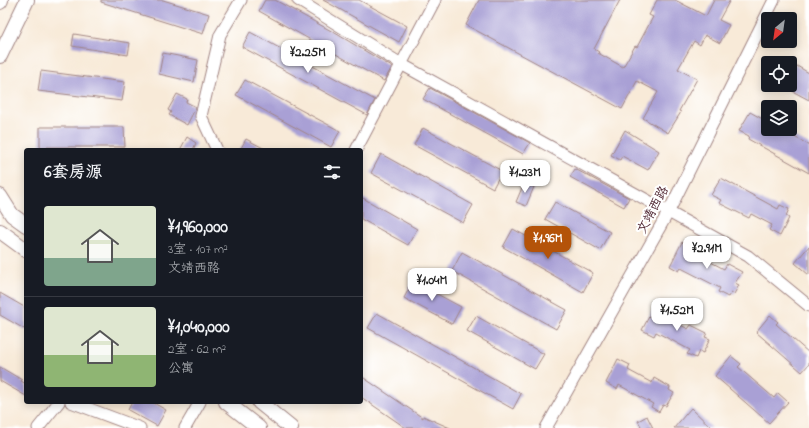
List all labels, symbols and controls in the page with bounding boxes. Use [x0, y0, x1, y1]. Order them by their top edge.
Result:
north arrow [761, 12, 797, 48]
map controls [761, 12, 797, 136]
pin: ¥2.25M [275, 40, 341, 74]
text: ¥2.25M [290, 43, 326, 62]
button: locate [761, 56, 797, 92]
button: layers [761, 100, 797, 136]
text: 6套房源 [44, 160, 102, 185]
pin: ¥1.23M [492, 160, 558, 194]
icon: filters [321, 161, 343, 183]
text: ¥1.23M [509, 163, 541, 182]
street label: 文靖西路 [632, 183, 674, 237]
text: ¥1,960,000 [168, 215, 228, 240]
icon: home [76, 222, 124, 270]
pin: ¥1.96M [515, 226, 581, 260]
text: ¥1.96M [533, 229, 563, 248]
pin: ¥2.91M [674, 236, 740, 270]
text: ¥2.91M [692, 239, 722, 258]
text: 3室 · 107 m² [168, 240, 228, 259]
text: 文靖西路 [168, 259, 220, 278]
pin: ¥1.04M [399, 268, 465, 302]
text: ¥1.04M [417, 271, 447, 290]
pin: ¥1.52M [644, 298, 710, 332]
text: ¥1.52M [660, 301, 694, 320]
text: ¥1,040,000 [168, 315, 230, 340]
icon: home [76, 323, 124, 371]
text: 2室 · 62 m² [168, 340, 226, 359]
text: 公寓 [168, 359, 194, 378]

